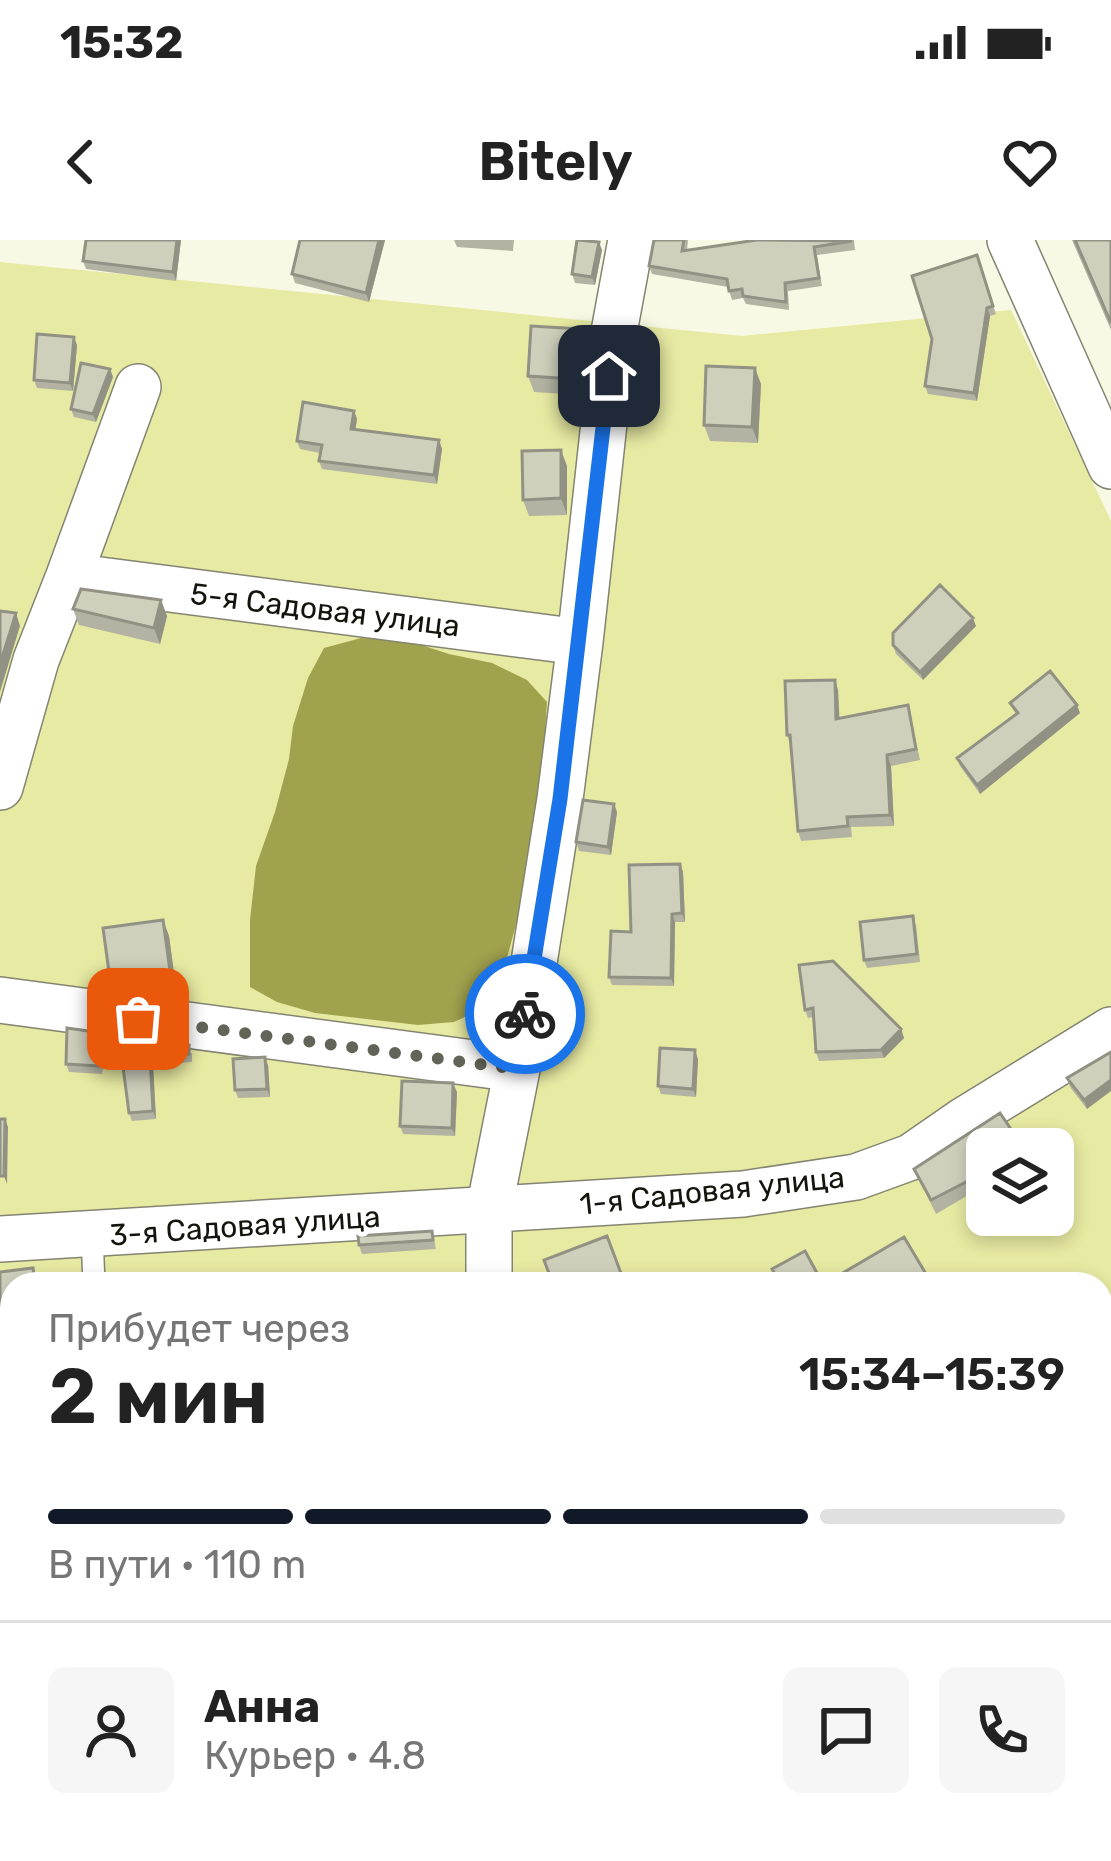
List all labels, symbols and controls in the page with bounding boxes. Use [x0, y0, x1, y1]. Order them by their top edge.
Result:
text: 15:32 [60, 16, 183, 69]
icon: back [48, 129, 114, 195]
icon: heart [997, 129, 1063, 195]
text: Bitely [478, 130, 633, 194]
pin [558, 325, 660, 427]
icon: home [576, 343, 642, 409]
street label: 5-я Садовая улица [188, 576, 462, 644]
courier [465, 954, 585, 1074]
pin [87, 968, 189, 1070]
icon: bike [492, 981, 558, 1047]
icon: bag [105, 986, 171, 1052]
map controls [966, 1128, 1074, 1236]
button: layers [966, 1128, 1074, 1236]
street label: 1-я Садовая улица [578, 1159, 846, 1223]
street label: 3-я Садовая улица [108, 1199, 382, 1253]
text: Прибудет через [48, 1306, 350, 1352]
text: 15:34–15:39 [799, 1348, 1065, 1401]
text: 2 мин [48, 1350, 269, 1443]
text: В пути · 110 m [48, 1542, 306, 1588]
button: person [48, 1667, 174, 1793]
button: chat [783, 1667, 909, 1793]
button: phone [939, 1667, 1065, 1793]
text: Анна [204, 1680, 320, 1733]
text: Курьер · 4.8 [204, 1733, 426, 1779]

